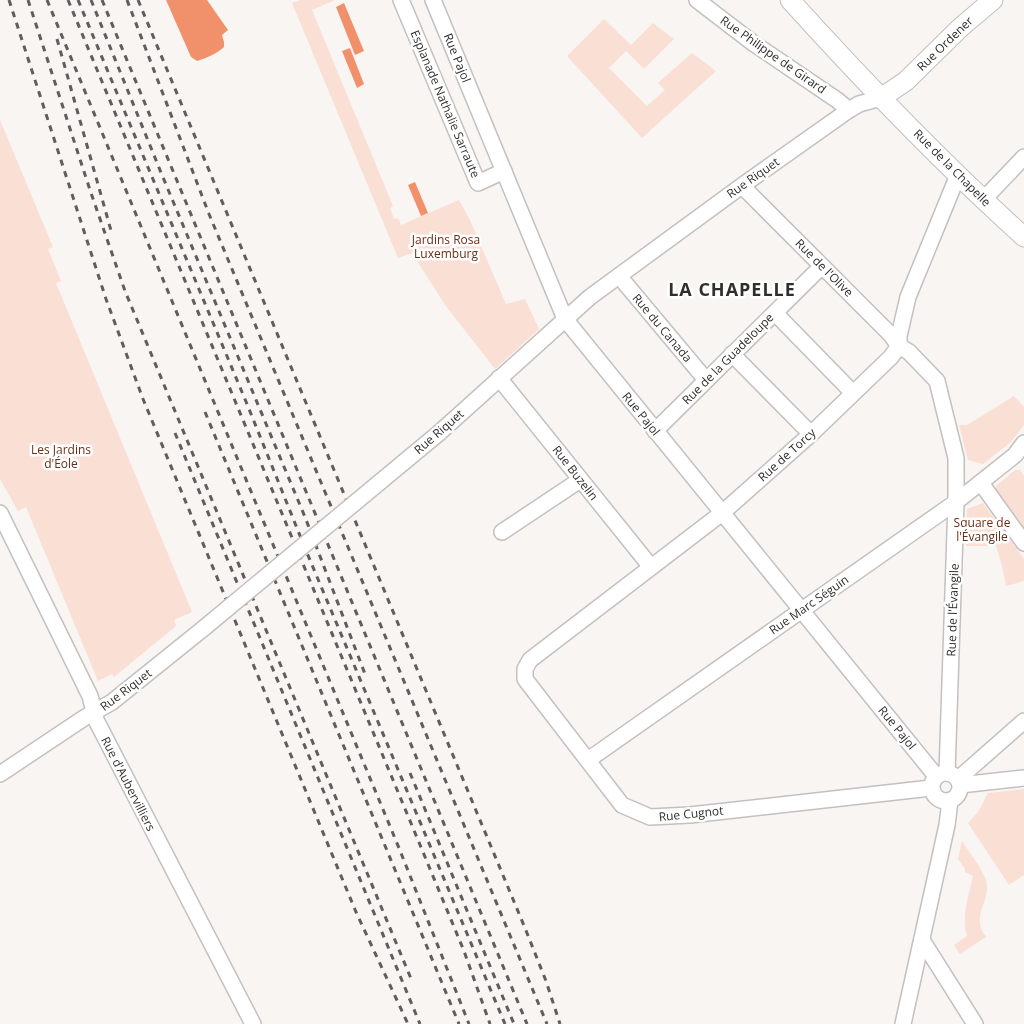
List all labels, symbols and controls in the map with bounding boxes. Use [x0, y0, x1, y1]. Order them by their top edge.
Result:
street label: Rue Philippe de Girard [717, 12, 830, 98]
street label: Rue Ordener [913, 12, 976, 75]
street label: Esplanade Nathalie Sarraute [407, 27, 484, 180]
street label: Rue Pajol [440, 31, 475, 85]
street label: Rue de la Chapelle [910, 125, 995, 210]
street label: Rue Riquet [723, 153, 782, 202]
park label: Jardins Rosa Luxemburg [411, 231, 480, 262]
street label: Rue de l'Olive [792, 235, 857, 301]
district label: LA CHAPELLE [668, 277, 796, 301]
street label: Rue du Canada [629, 290, 696, 366]
street label: Rue de la Guadeloupe [678, 309, 777, 408]
street label: Rue Pajol [618, 388, 664, 439]
street label: Rue Riquet [410, 405, 467, 458]
street label: Rue de Torcy [754, 423, 820, 485]
park label: Les Jardins d'Éole [31, 441, 91, 472]
street label: Rue Buzelin [549, 442, 602, 504]
park label: Square de l'Évangile [954, 514, 1011, 545]
street label: Rue de l'Évangile [942, 563, 963, 657]
street label: Rue Marc Séguin [766, 571, 852, 638]
street label: Rue Riquet [96, 665, 155, 715]
street label: Rue Pajol [874, 702, 920, 753]
street label: Rue d'Aubervilliers [97, 734, 160, 834]
street label: Rue Cugnot [658, 802, 724, 825]

